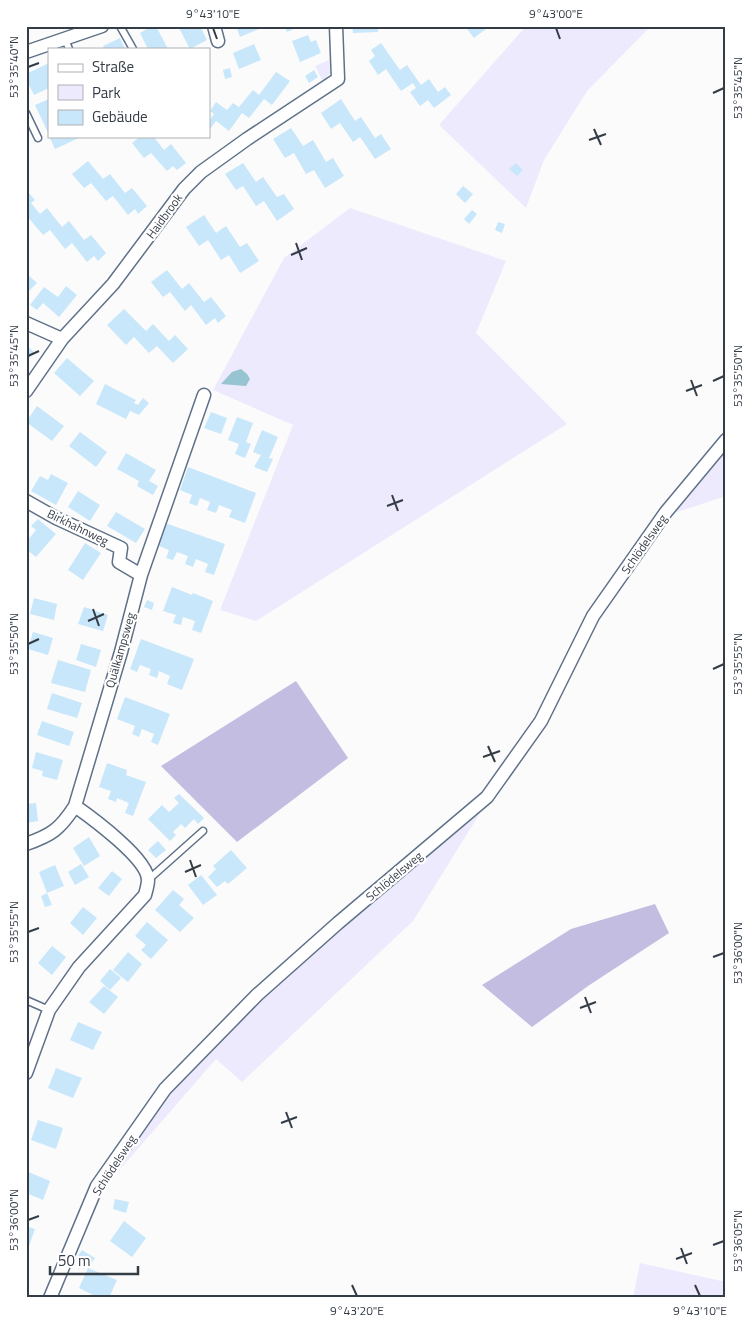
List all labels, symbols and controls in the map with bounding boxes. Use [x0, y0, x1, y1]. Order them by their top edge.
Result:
text: 9°43'10"E [186, 4, 240, 23]
text: 9°43'00"E [529, 4, 583, 23]
text: 53°35'40"N [4, 36, 23, 98]
legend [48, 48, 210, 138]
text: Straße [92, 55, 134, 78]
text: 53°35'45"N [728, 57, 747, 119]
text: Park [92, 81, 121, 104]
text: Gebäude [92, 105, 148, 128]
street label: Haidbrook [141, 189, 187, 243]
text: 53°35'45"N [4, 325, 23, 387]
text: 53°35'50"N [728, 345, 747, 407]
street label: Birkhahnweg [44, 504, 112, 550]
street label: Schlödelsweg [616, 510, 672, 578]
street label: Quälkampsweg [100, 610, 140, 690]
text: 53°35'50"N [4, 613, 23, 675]
text: 53°35'55"N [728, 633, 747, 695]
street label: Schlödelsweg [361, 846, 427, 906]
text: 53°35'55"N [4, 901, 23, 963]
text: 53°36'00"N [728, 922, 747, 984]
street label: Schlödelsweg [87, 1131, 141, 1199]
text: 53°36'00"N [4, 1189, 23, 1251]
text: 53°36'05"N [728, 1210, 747, 1272]
scale bar [50, 1244, 138, 1276]
text: 50 m [58, 1249, 91, 1272]
text: 9°43'20"E [330, 1301, 384, 1320]
text: 9°43'10"E [673, 1301, 727, 1320]

